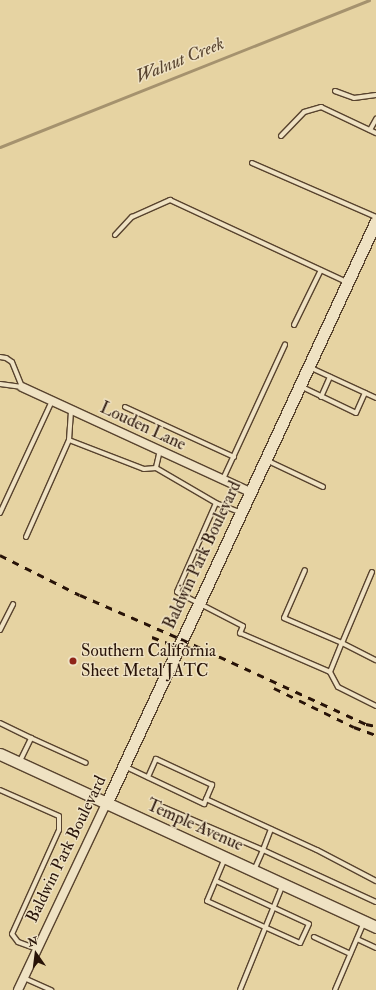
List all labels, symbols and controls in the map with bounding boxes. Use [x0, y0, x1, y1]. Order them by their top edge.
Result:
water label: Walnut Creek [133, 33, 227, 89]
street label: Louden Lane [97, 397, 189, 455]
street label: Baldwin Park Boulevard [159, 478, 245, 632]
place label: Southern California Sheet Metal JATC [81, 641, 216, 681]
marker: Southern California Sheet Metal JATC [68, 656, 78, 666]
street label: Baldwin Park Boulevard [22, 772, 110, 926]
street label: Temple Avenue [144, 795, 246, 855]
north arrow [16, 934, 56, 974]
text: N [27, 934, 39, 949]

